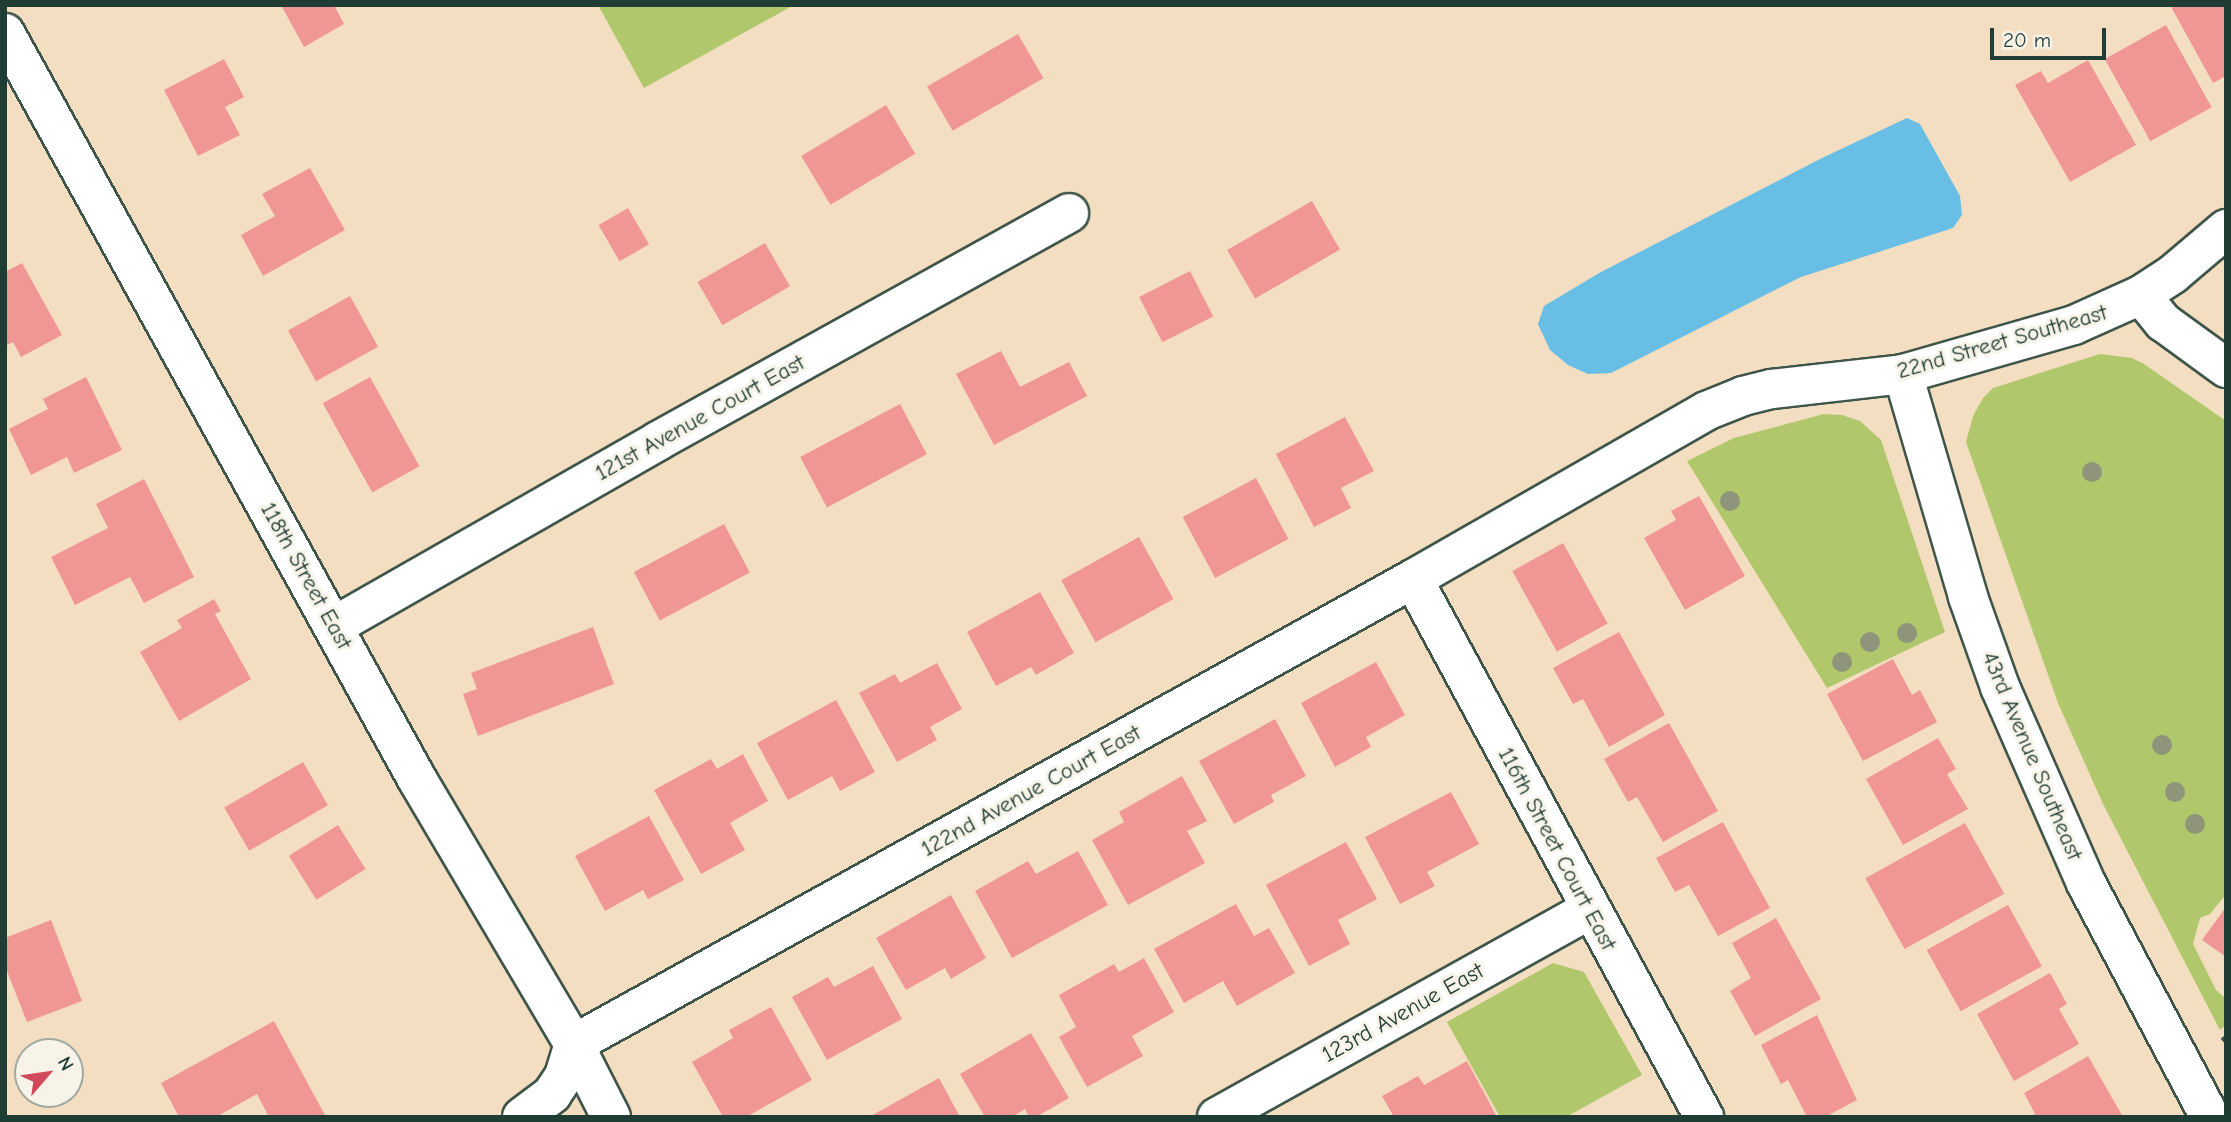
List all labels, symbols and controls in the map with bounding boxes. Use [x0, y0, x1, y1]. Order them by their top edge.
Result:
scale bar [1993, 14, 2108, 58]
text: 20 m [2003, 28, 2051, 52]
street label: 22nd Street Southeast [1894, 299, 2110, 385]
street label: 121st Avenue Court East [590, 349, 810, 487]
street label: 118th Street East [254, 498, 358, 654]
street label: 43rd Avenue Southeast [1976, 648, 2088, 864]
street label: 122nd Avenue Court East [916, 719, 1146, 863]
street label: 116th Street Court East [1492, 743, 1622, 955]
street label: 123rd Avenue East [1317, 957, 1489, 1069]
north arrow [14, 1038, 84, 1108]
text: N [53, 1053, 78, 1075]

